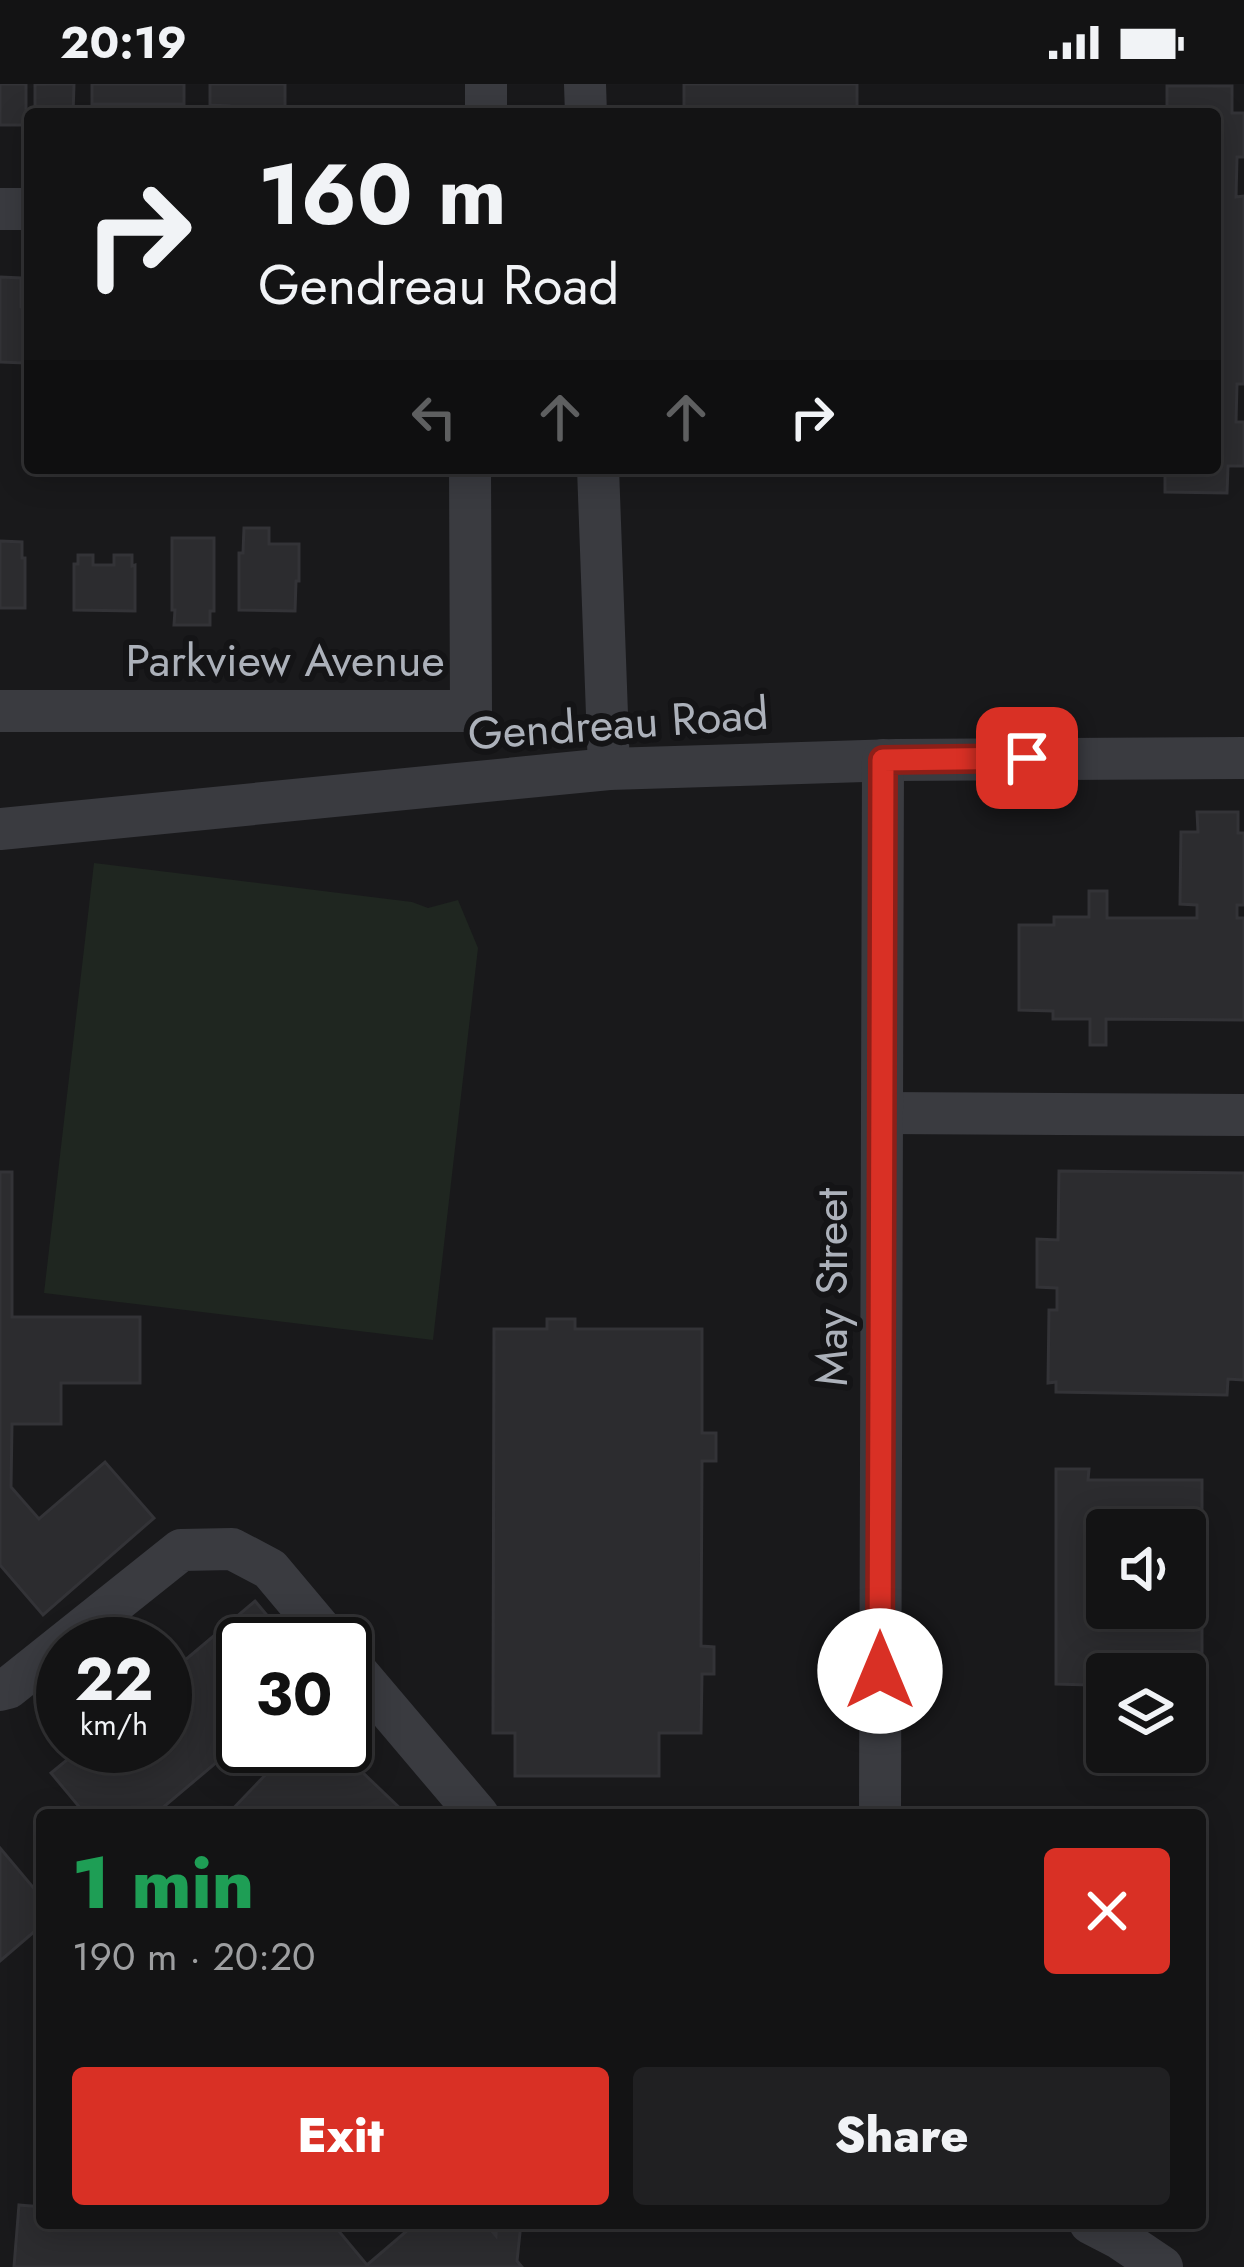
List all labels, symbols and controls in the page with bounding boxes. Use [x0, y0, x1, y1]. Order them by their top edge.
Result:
text: 20:19 [60, 10, 187, 75]
text: 160 m [258, 134, 507, 256]
icon: right [60, 156, 216, 312]
text: Gendreau Road [258, 246, 619, 324]
icon: left [401, 384, 467, 450]
icon: ahead [527, 384, 593, 450]
icon: ahead [653, 384, 719, 450]
icon: right [779, 384, 845, 450]
street label: Parkview Avenue [125, 628, 445, 693]
street label: Gendreau Road [466, 681, 770, 766]
pin [976, 707, 1078, 809]
icon: arrive [994, 725, 1060, 791]
street label: May Street [799, 1188, 864, 1386]
map controls [1086, 1509, 1206, 1773]
button: sound [1086, 1509, 1206, 1629]
position arrow [817, 1608, 943, 1734]
speed limit sign: 30 [216, 1617, 372, 1773]
text: 22 [75, 1636, 153, 1723]
button: layers [1086, 1653, 1206, 1773]
text: km/h [80, 1703, 148, 1746]
text: 1 min [72, 1831, 254, 1935]
button: close [1044, 1848, 1170, 1974]
text: 190 m · 20:20 [72, 1928, 316, 1985]
button: Exit [72, 2067, 609, 2205]
button: Share [633, 2067, 1170, 2205]

